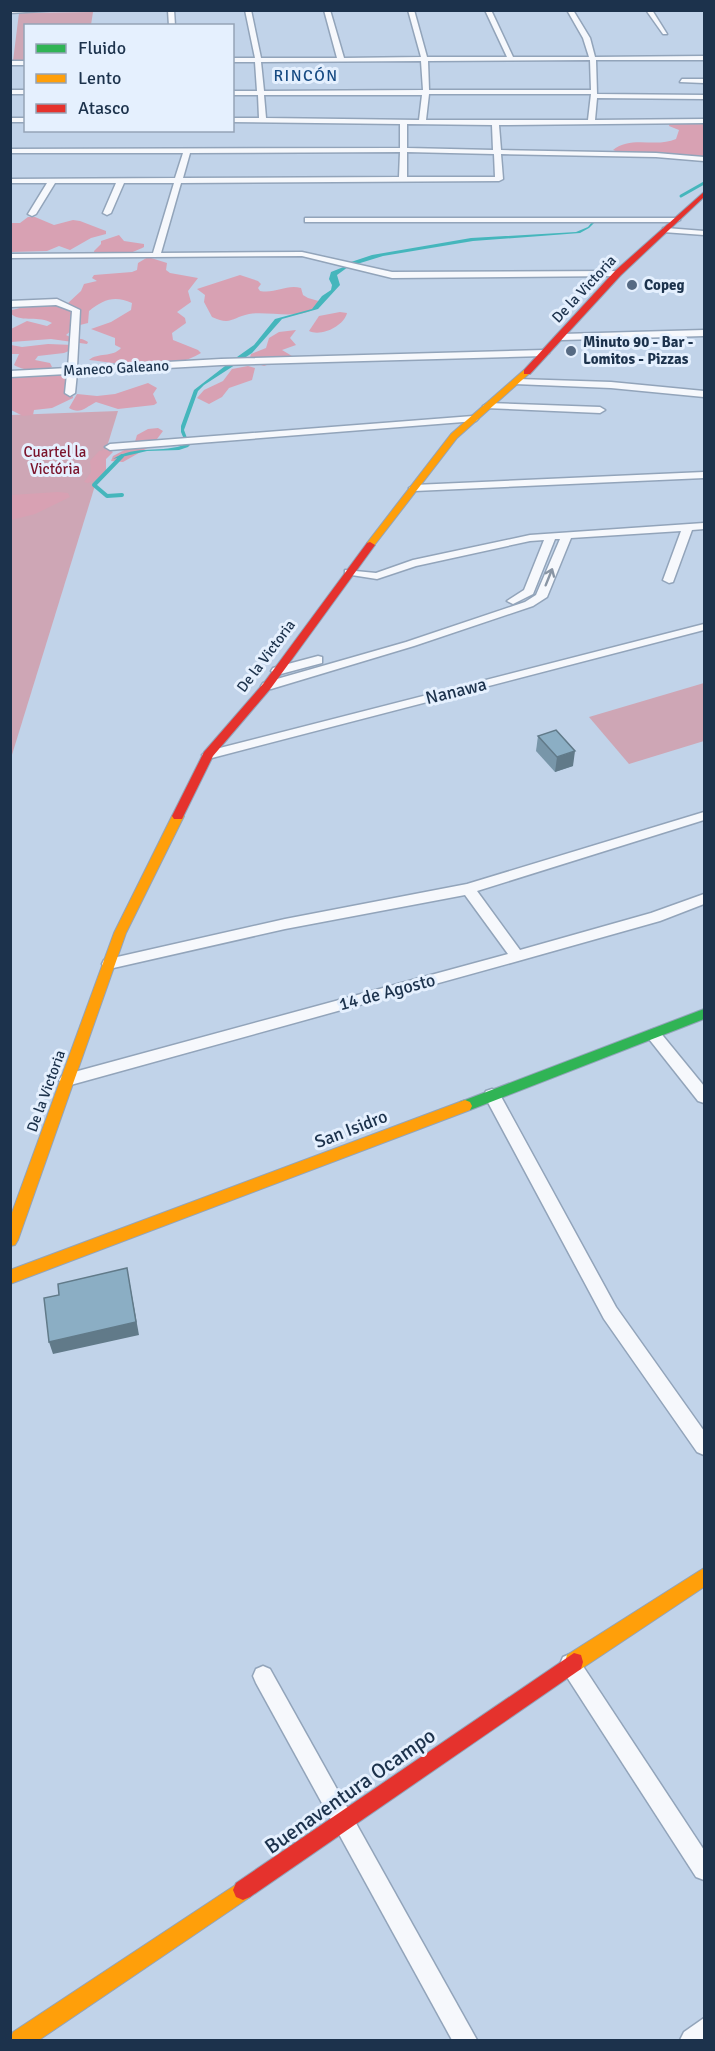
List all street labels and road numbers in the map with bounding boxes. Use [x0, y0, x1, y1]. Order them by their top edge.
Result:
street label: De la Victoria [548, 251, 620, 327]
street label: Maneco Galeano [63, 356, 170, 380]
street label: De la Victoria [233, 616, 299, 696]
street label: Nanawa [423, 673, 489, 709]
street label: 14 de Agosto [336, 969, 438, 1015]
street label: De la Victoria [23, 1048, 69, 1134]
street label: San Isidro [312, 1105, 390, 1153]
street label: Buenaventura Ocampo [260, 1722, 440, 1860]

